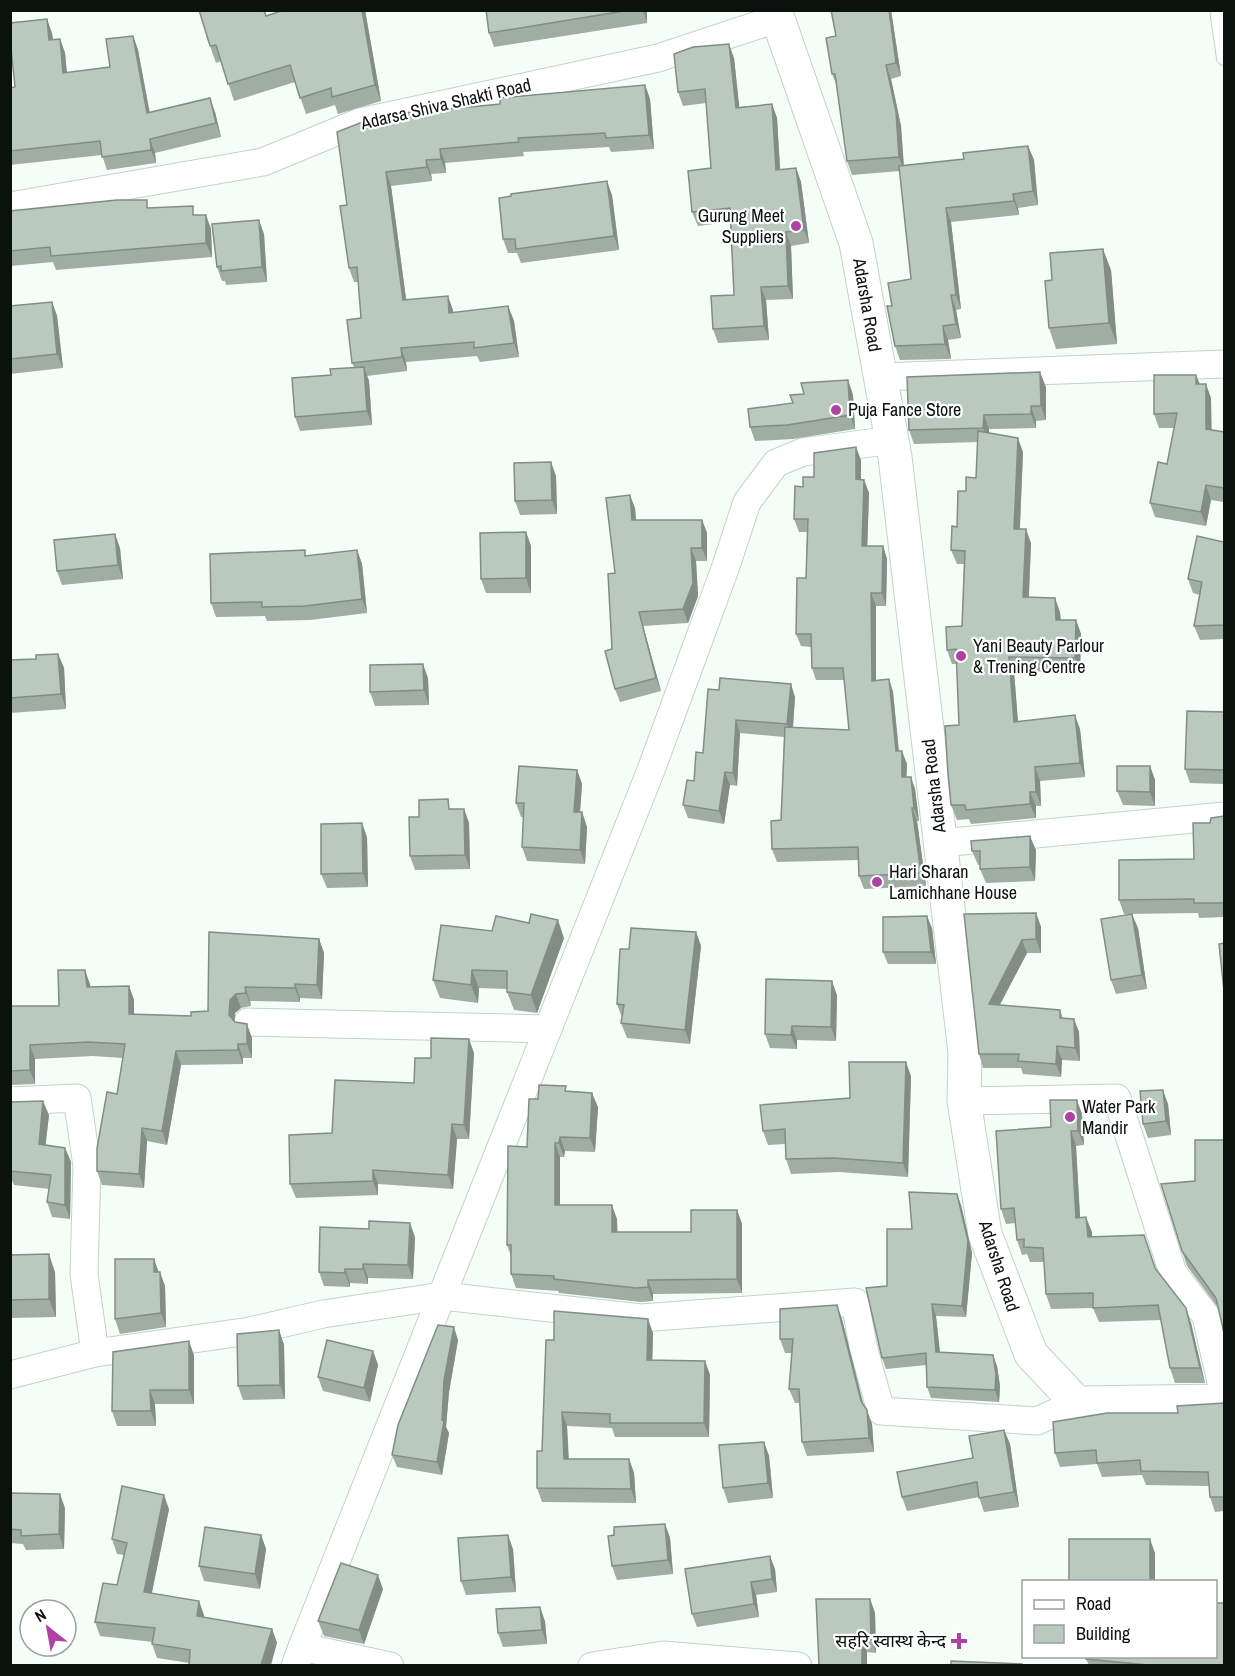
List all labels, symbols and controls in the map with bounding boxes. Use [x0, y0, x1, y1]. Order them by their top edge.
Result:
street label: Adarsa Shiva Shakti Road [357, 72, 533, 135]
place label: Gurung Meet Suppliers [698, 203, 784, 249]
marker: Gurung Meet Suppliers [789, 219, 803, 233]
street label: Adarsha Road [847, 255, 888, 354]
place label: Puja Fance Store [848, 397, 961, 422]
marker: Puja Fance Store [829, 403, 843, 417]
place label: Yani Beauty Parlour & Trening Centre [973, 633, 1104, 679]
marker: Yani Beauty Parlour & Trening Centre [954, 649, 968, 663]
street label: Adarsha Road [915, 738, 952, 835]
place label: Hari Sharan Lamichhane House [889, 859, 1017, 905]
marker: Hari Sharan Lamichhane House [870, 875, 884, 889]
place label: Water Park Mandir [1082, 1094, 1156, 1140]
marker: Water Park Mandir [1063, 1110, 1077, 1124]
street label: Adarsha Road [973, 1216, 1026, 1315]
legend [1022, 1580, 1217, 1658]
text: Road [1076, 1591, 1111, 1616]
north arrow [18, 1598, 78, 1658]
text: N [31, 1603, 50, 1627]
text: Building [1076, 1621, 1131, 1646]
place label: सहरि स्वास्थ केन्द [835, 1628, 946, 1653]
marker: सहरि स्वास्थ केन्द [950, 1632, 968, 1650]

